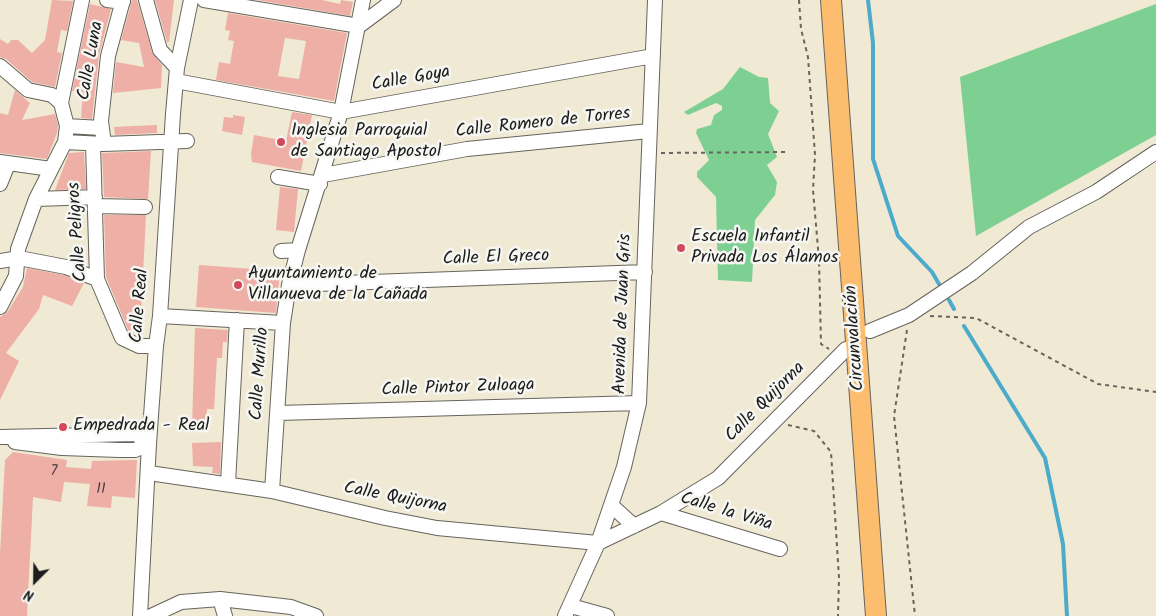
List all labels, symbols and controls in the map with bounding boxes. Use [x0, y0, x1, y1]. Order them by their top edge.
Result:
street label: Calle Luna [74, 20, 110, 102]
street label: Calle Goya [370, 62, 452, 98]
street label: Calle Romero de Torres [455, 104, 631, 144]
place label: Inglesia Parroquial de Santiago Apostol [291, 121, 441, 163]
marker: Inglesia Parroquial de Santiago Apostol [275, 136, 287, 148]
street label: Calle Peligros [65, 181, 93, 283]
place label: Escuela Infantil Privada Los Álamos [691, 227, 839, 270]
street label: Avenida de Juan Gris [610, 233, 638, 395]
marker: Escuela Infantil Privada Los Álamos [675, 242, 687, 254]
street label: Calle El Greco [442, 246, 550, 272]
place label: Ayuntamiento de Villanueva de la Cañada [248, 264, 428, 306]
street label: Calle Real [127, 268, 155, 344]
marker: Ayuntamiento de Villanueva de la Cañada [232, 279, 244, 291]
street label: Circunvalación [842, 284, 870, 392]
street label: Calle Murillo [247, 327, 275, 421]
street label: Calle Quijorna [721, 358, 811, 448]
street label: Calle Pintor Zuloaga [381, 376, 535, 402]
place label: Empedrada - Real [73, 416, 210, 438]
marker: Empedrada - Real [57, 421, 69, 433]
house number: 7 [51, 463, 57, 481]
street label: Calle Quijorna [342, 478, 448, 520]
house number: 11 [96, 481, 106, 499]
street label: Calle la Viña [677, 489, 775, 537]
north arrow [10, 556, 60, 606]
text: N [21, 583, 38, 607]

